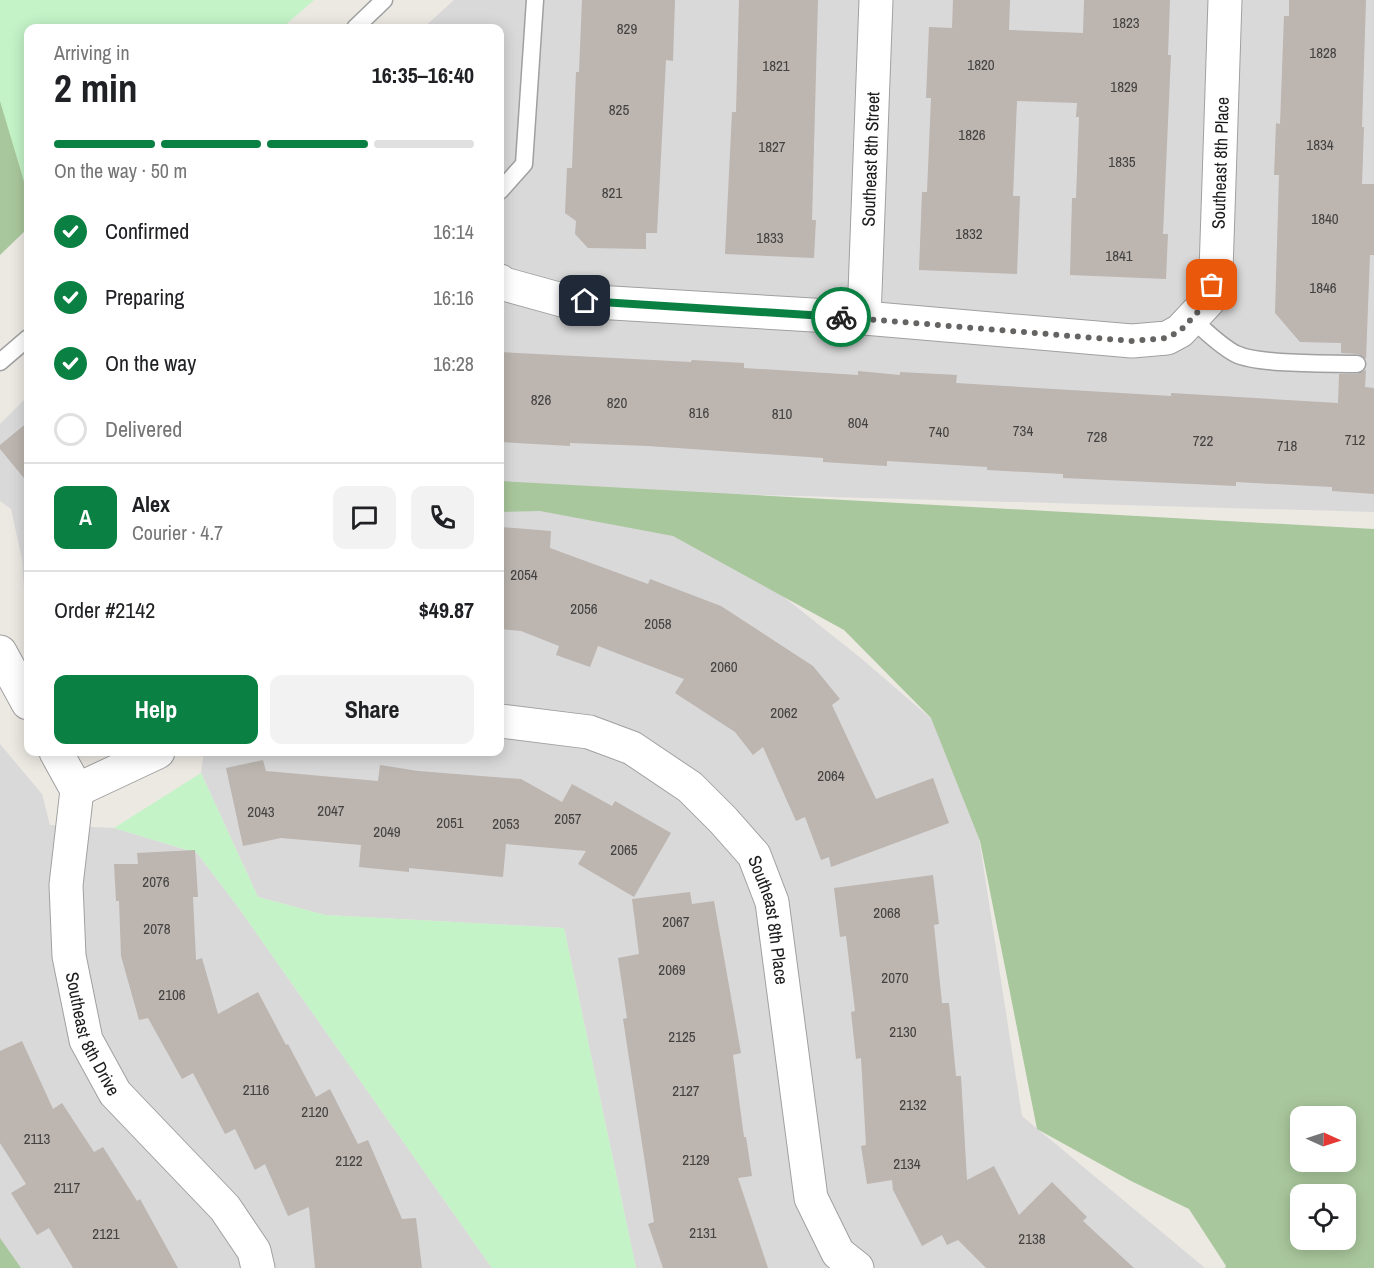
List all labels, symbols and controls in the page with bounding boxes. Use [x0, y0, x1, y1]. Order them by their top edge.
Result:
house number: 1823 [1112, 12, 1140, 33]
house number: 829 [617, 18, 637, 39]
text: Arriving in [54, 39, 130, 66]
house number: 1828 [1309, 42, 1337, 63]
house number: 1820 [967, 54, 995, 75]
house number: 1821 [762, 55, 790, 76]
text: 16:35–16:40 [372, 60, 474, 90]
text: 2 min [54, 62, 138, 114]
house number: 1829 [1110, 76, 1138, 97]
street label: Southeast 8th Street [855, 91, 885, 227]
street label: Southeast 8th Place [1205, 96, 1234, 229]
house number: 825 [609, 99, 629, 120]
house number: 1826 [958, 124, 986, 145]
house number: 1834 [1306, 134, 1334, 155]
house number: 1827 [758, 136, 786, 157]
house number: 1835 [1108, 151, 1136, 172]
text: On the way · 50 m [54, 157, 187, 184]
house number: 821 [602, 182, 622, 203]
house number: 1840 [1311, 208, 1339, 229]
icon: check [54, 215, 87, 248]
text: Confirmed [105, 216, 189, 246]
text: 16:14 [433, 218, 474, 245]
house number: 1832 [955, 223, 983, 244]
house number: 1833 [756, 227, 784, 248]
house number: 1841 [1105, 245, 1133, 266]
pin [1186, 259, 1237, 310]
icon: bag [1195, 268, 1228, 301]
pin [559, 275, 610, 326]
house number: 1846 [1309, 277, 1337, 298]
icon: check [54, 281, 87, 314]
text: Preparing [105, 282, 184, 312]
text: 16:16 [433, 284, 474, 311]
icon: home [568, 284, 601, 317]
courier [811, 287, 871, 347]
icon: bike [825, 301, 858, 334]
icon: check [54, 347, 87, 380]
text: On the way [105, 348, 196, 378]
text: 16:28 [433, 350, 474, 377]
house number: 826 [531, 389, 551, 410]
house number: 820 [607, 392, 627, 413]
house number: 816 [689, 402, 709, 423]
house number: 810 [772, 403, 792, 424]
house number: 804 [848, 412, 868, 433]
text: Delivered [105, 414, 182, 444]
house number: 734 [1013, 420, 1033, 441]
house number: 740 [929, 421, 949, 442]
house number: 728 [1087, 426, 1107, 447]
house number: 712 [1345, 429, 1365, 450]
house number: 722 [1193, 430, 1213, 451]
house number: 718 [1277, 435, 1297, 456]
button: chat [333, 486, 396, 549]
button: phone [411, 486, 474, 549]
text: Alex [132, 489, 170, 519]
text: A [79, 502, 92, 532]
text: Courier · 4.7 [132, 519, 223, 546]
house number: 2054 [510, 564, 538, 585]
text: Order #2142 [54, 595, 155, 625]
text: $49.87 [419, 595, 474, 625]
house number: 2056 [570, 598, 598, 619]
house number: 2058 [644, 613, 672, 634]
house number: 2060 [710, 656, 738, 677]
button: Help [54, 675, 258, 744]
button: Share [270, 675, 474, 744]
house number: 2062 [770, 702, 798, 723]
house number: 2064 [817, 765, 845, 786]
house number: 2047 [317, 800, 345, 821]
house number: 2043 [247, 801, 275, 822]
house number: 2057 [554, 808, 582, 829]
house number: 2051 [436, 812, 464, 833]
house number: 2053 [492, 813, 520, 834]
house number: 2049 [373, 821, 401, 842]
house number: 2065 [610, 839, 638, 860]
street label: Southeast 8th Place [743, 851, 795, 986]
house number: 2076 [142, 871, 170, 892]
house number: 2068 [873, 902, 901, 923]
house number: 2067 [662, 911, 690, 932]
house number: 2078 [143, 918, 171, 939]
house number: 2069 [658, 959, 686, 980]
house number: 2070 [881, 967, 909, 988]
street label: Southeast 8th Drive [60, 970, 126, 1100]
house number: 2106 [158, 984, 186, 1005]
house number: 2130 [889, 1021, 917, 1042]
house number: 2125 [668, 1026, 696, 1047]
house number: 2116 [243, 1079, 269, 1100]
house number: 2127 [672, 1080, 700, 1101]
house number: 2132 [899, 1094, 927, 1115]
house number: 2120 [301, 1101, 329, 1122]
north arrow [1290, 1106, 1356, 1172]
map controls [1290, 1106, 1356, 1250]
house number: 2113 [24, 1128, 50, 1149]
house number: 2129 [682, 1149, 710, 1170]
house number: 2122 [335, 1150, 363, 1171]
house number: 2134 [893, 1153, 921, 1174]
house number: 2117 [54, 1177, 80, 1198]
button: locate [1290, 1184, 1356, 1250]
house number: 2131 [689, 1222, 717, 1243]
house number: 2121 [92, 1223, 120, 1244]
house number: 2138 [1018, 1228, 1046, 1249]

